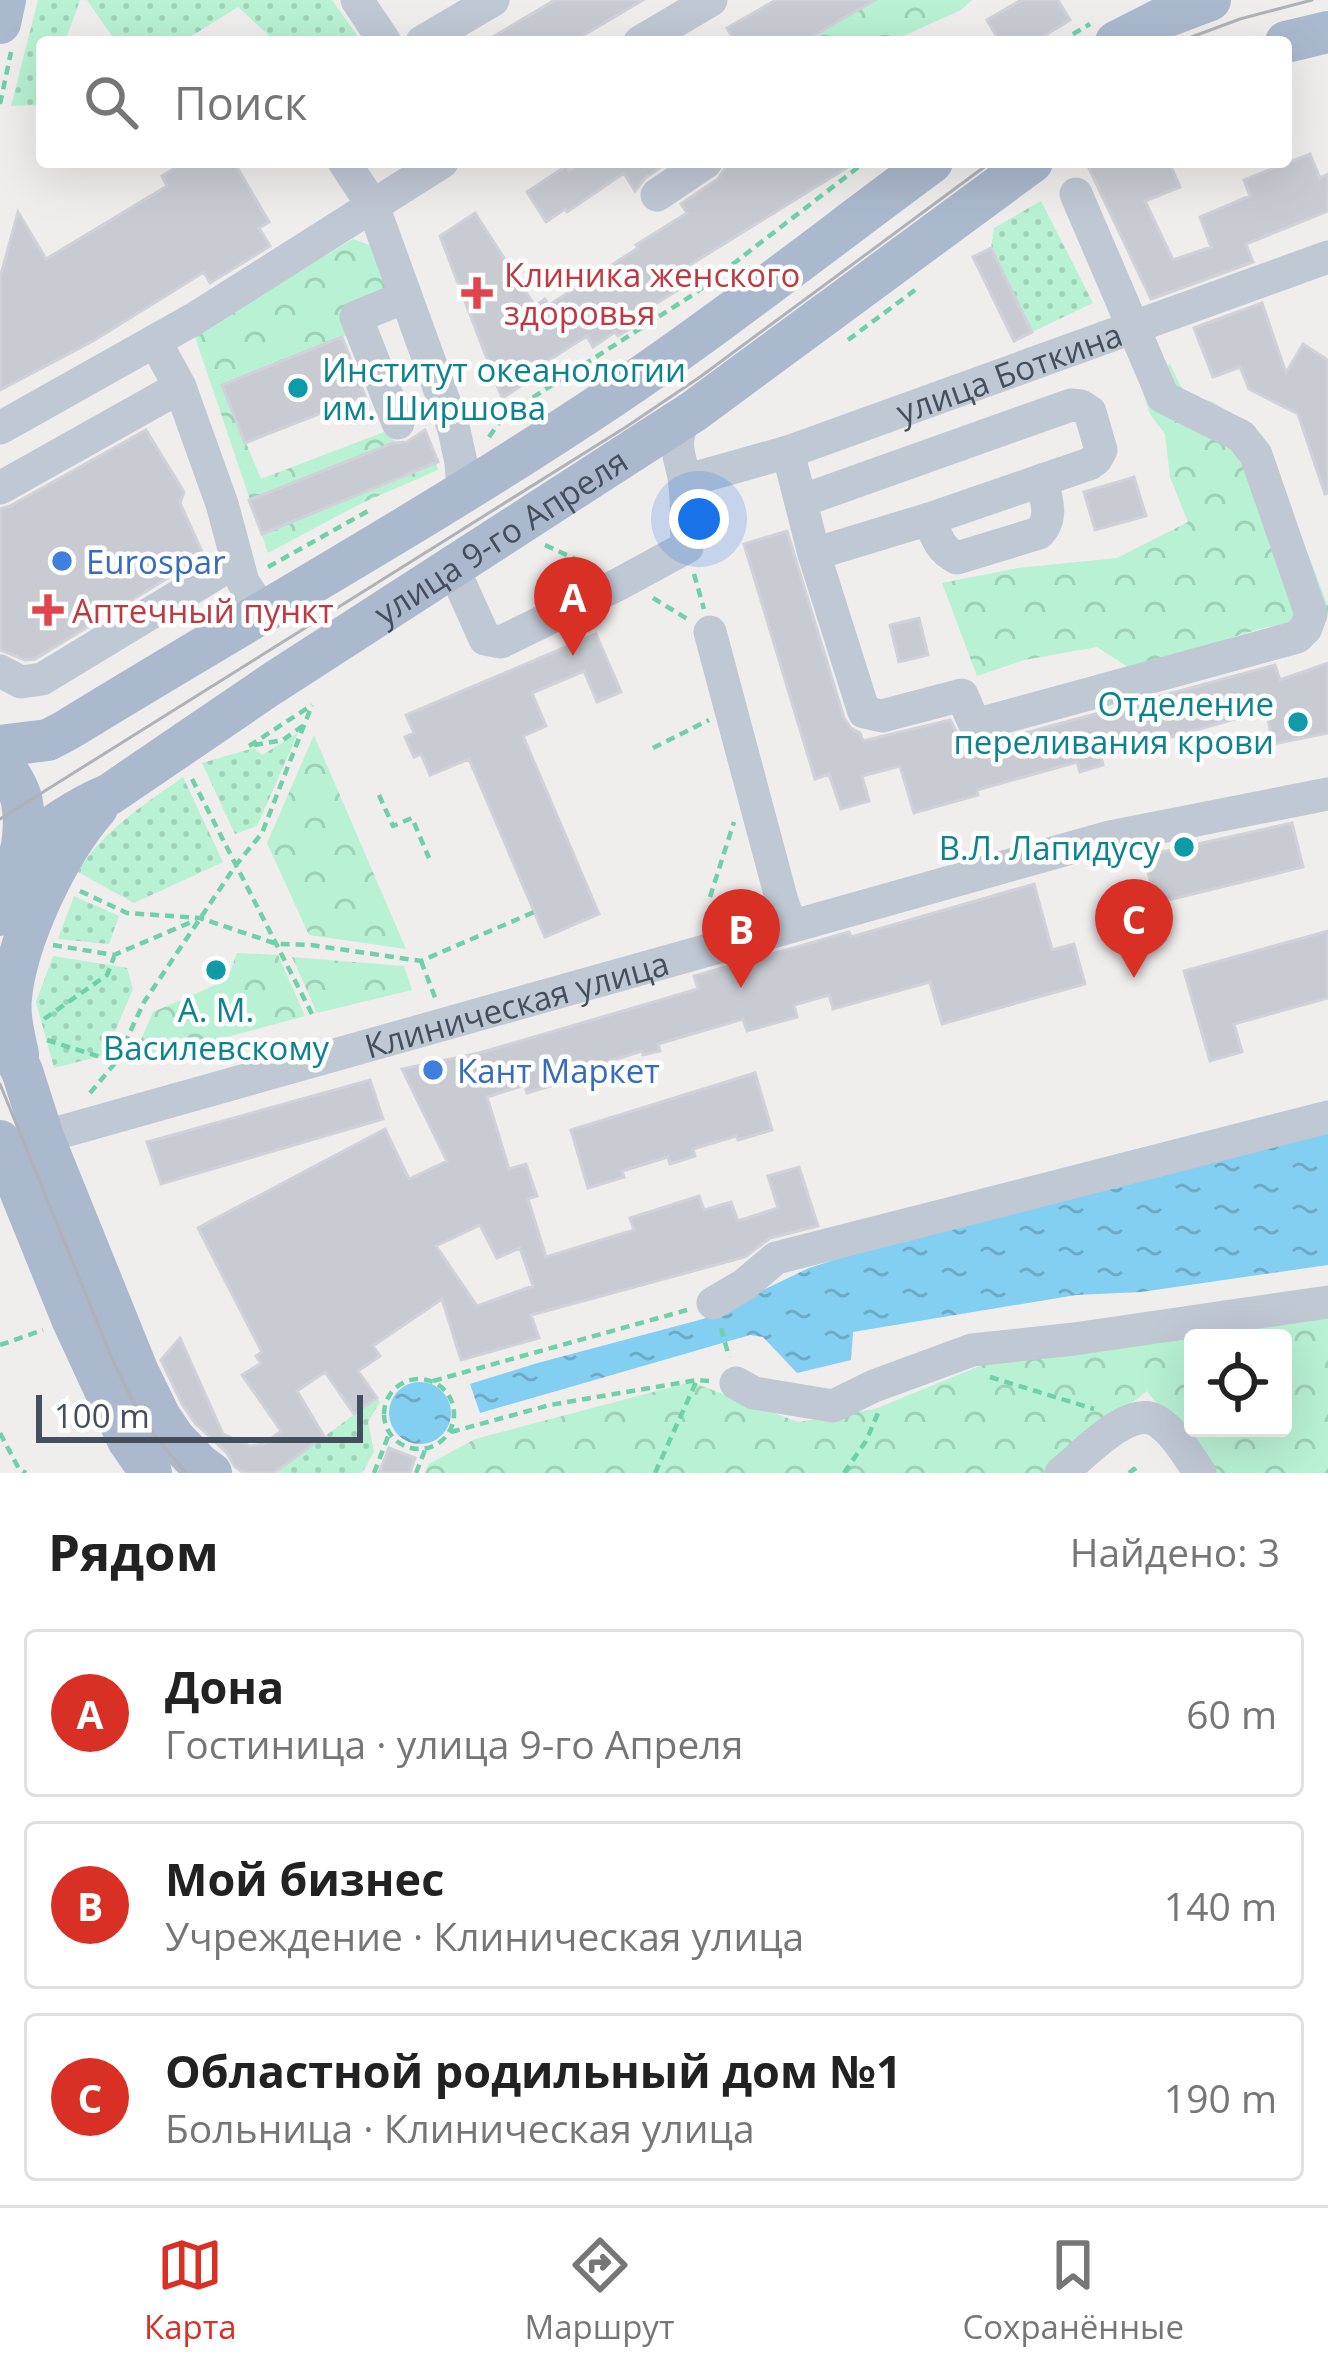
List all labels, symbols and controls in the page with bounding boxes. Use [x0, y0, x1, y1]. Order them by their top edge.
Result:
search box [36, 36, 1292, 168]
icon: search [78, 69, 144, 135]
text: Поиск [174, 72, 307, 133]
place label: Клиника женского здоровья [504, 252, 800, 335]
marker: Клиника женского здоровья [461, 277, 493, 309]
street label: улица Боткина [890, 311, 1128, 434]
place label: Институт океанологии им. Ширшова [322, 347, 686, 430]
marker: Институт океанологии им. Ширшова [285, 375, 311, 401]
street label: улица 9-го Апреля [365, 438, 636, 635]
your location [669, 489, 729, 549]
place label: Eurospar [86, 539, 226, 584]
marker: Eurospar [49, 548, 75, 574]
pin: A [534, 557, 612, 656]
place label: Аптечный пункт [72, 588, 334, 633]
marker: Аптечный пункт [35, 597, 61, 623]
place label: Отделение переливания крови [953, 681, 1274, 764]
marker: Отделение переливания крови [1285, 709, 1311, 735]
place label: В.Л. Лапидусу [939, 825, 1160, 870]
marker: В.Л. Лапидусу [1171, 834, 1197, 860]
pin: C [1095, 879, 1173, 978]
pin: B [702, 889, 780, 988]
street label: Клиническая улица [359, 940, 674, 1068]
marker: А. М. Василевскому [203, 957, 229, 983]
place label: А. М. Василевскому [103, 987, 330, 1070]
place label: Кант Маркет [457, 1048, 660, 1093]
marker: Кант Маркет [420, 1057, 446, 1083]
map controls [1184, 1329, 1292, 1437]
button: locate [1184, 1329, 1292, 1437]
scale bar [36, 1389, 363, 1442]
text: 100 m [54, 1393, 150, 1438]
text: Рядом [48, 1516, 219, 1586]
text: Найдено: 3 [1070, 1525, 1280, 1578]
text: Дона [165, 1656, 284, 1717]
text: A [77, 1687, 103, 1740]
text: 60 m [1186, 1687, 1277, 1740]
text: Гостиница · улица 9-го Апреля [165, 1717, 743, 1770]
text: Мой бизнес [165, 1848, 444, 1909]
text: B [77, 1879, 103, 1932]
text: 140 m [1164, 1879, 1277, 1932]
text: Учреждение · Клиническая улица [165, 1909, 804, 1962]
text: Областной родильный дом №1 [165, 2040, 902, 2101]
text: C [78, 2071, 102, 2124]
text: 190 m [1164, 2071, 1277, 2124]
text: Больница · Клиническая улица [165, 2101, 755, 2154]
tab: Карта [144, 2232, 237, 2349]
tab: Маршрут [525, 2232, 674, 2349]
tab: Сохранённые [962, 2232, 1184, 2349]

